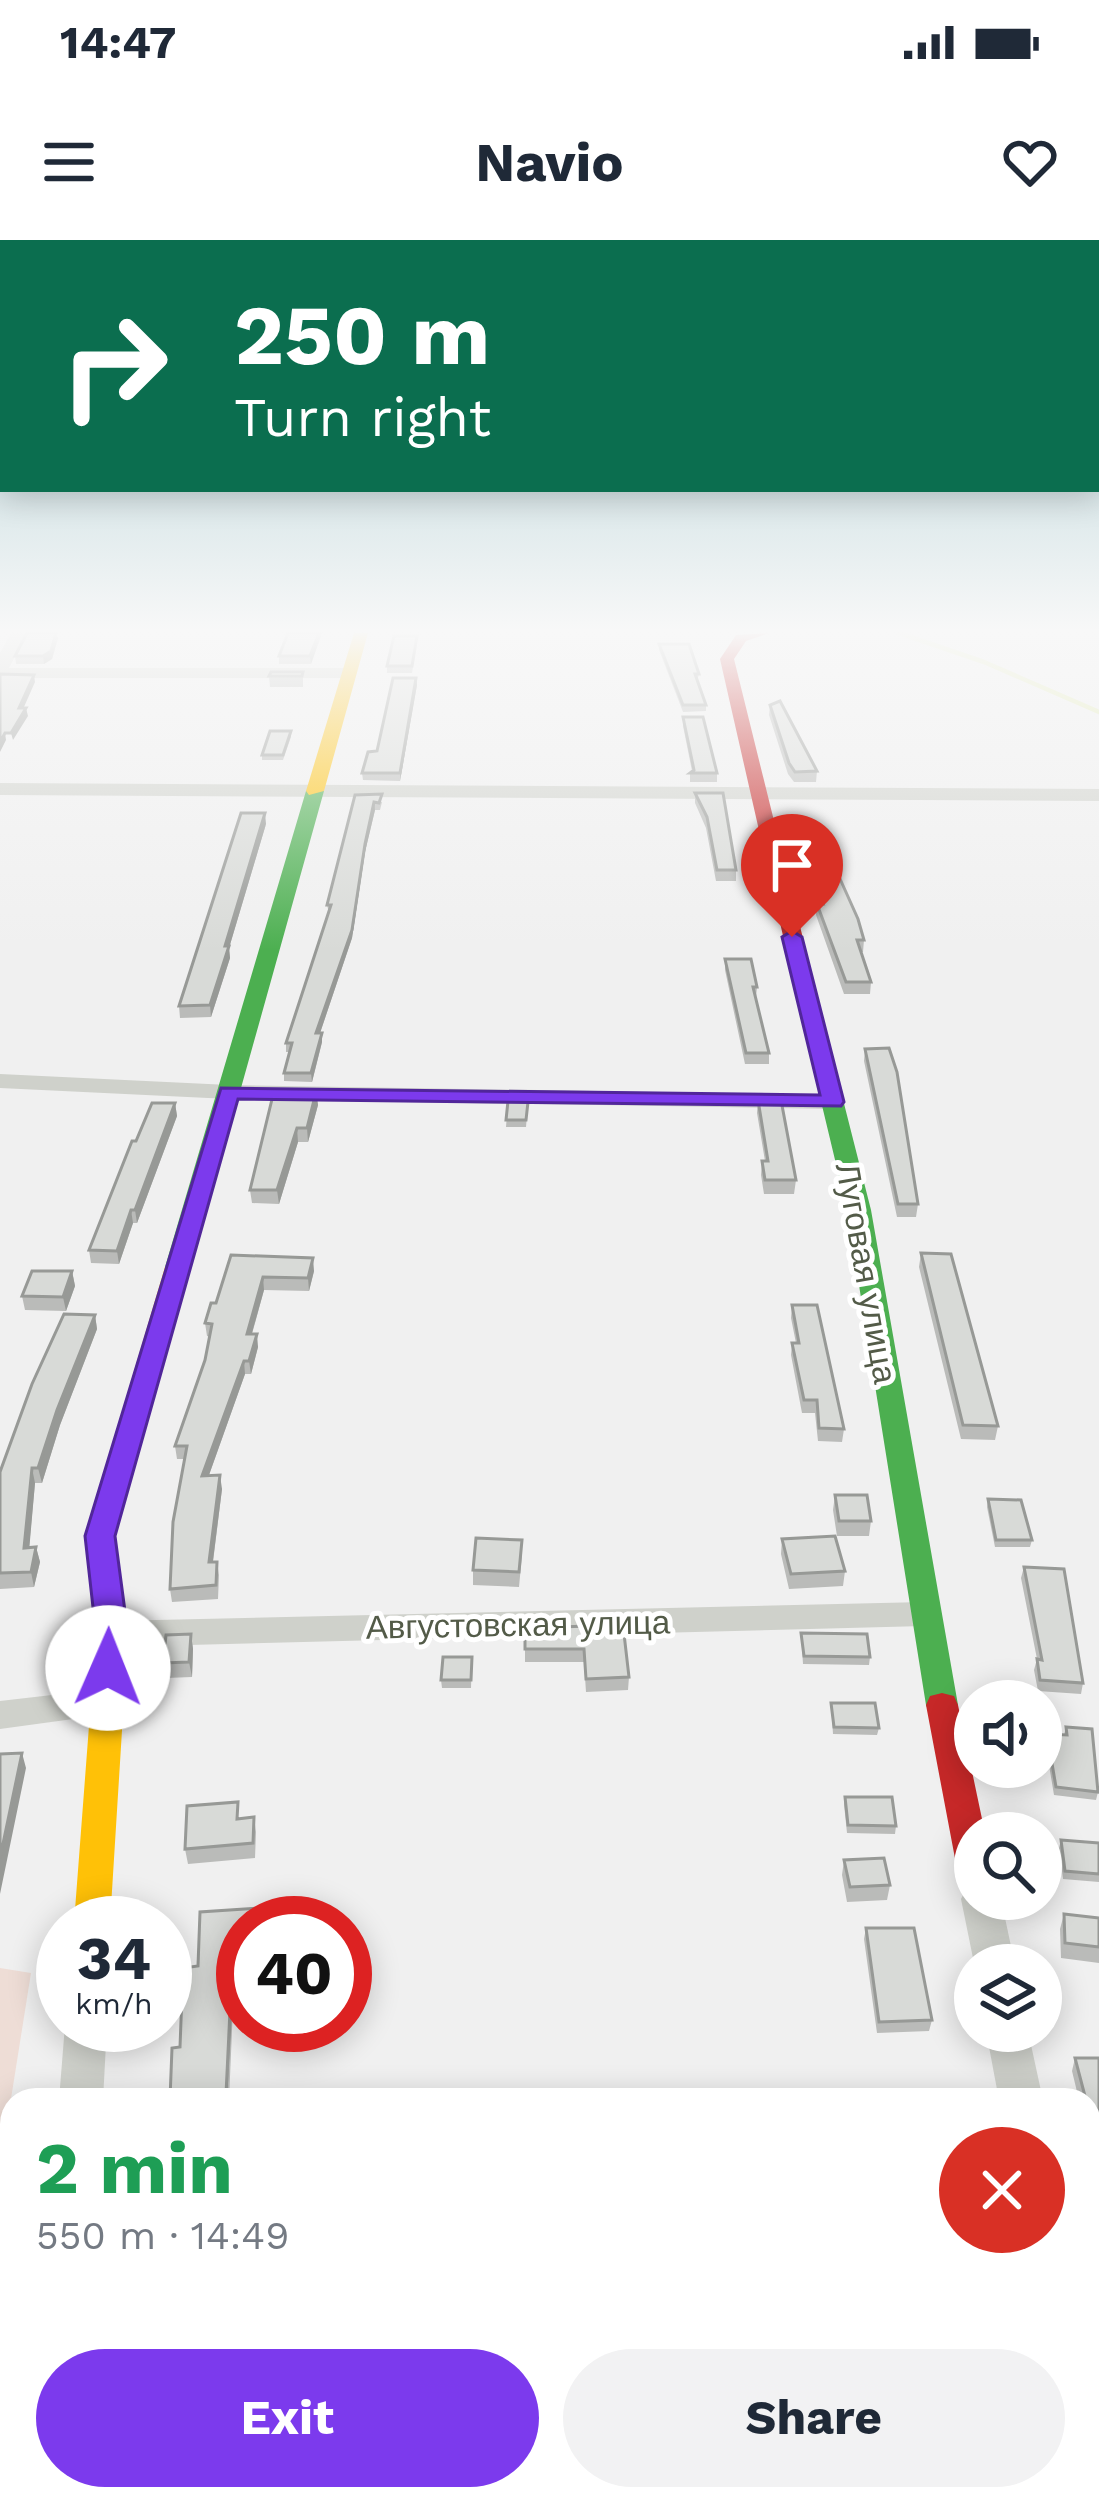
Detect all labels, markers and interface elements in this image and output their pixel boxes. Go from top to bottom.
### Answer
text: 14:47 [60,16,176,69]
icon: menu [36,129,102,195]
icon: heart [997,129,1063,195]
text: Navio [475,131,624,194]
text: 250 m [234,286,490,384]
icon: right [36,288,192,444]
text: Turn right [234,386,491,449]
pin [741,814,843,937]
icon: arrive [759,832,825,898]
street label: Луговая улица [828,1160,905,1387]
street label: Августовская улица [366,1602,671,1647]
position arrow [45,1605,171,1731]
map controls [954,1680,1062,2052]
button: sound [954,1680,1062,1788]
button: search [954,1812,1062,1920]
speed limit sign: 40 [216,1896,372,2052]
text: 34 [77,1923,151,1994]
button: layers [954,1944,1062,2052]
text: km/h [75,1986,153,2021]
text: 2 min [36,2126,233,2210]
button: close [939,2127,1065,2253]
text: 550 m · 14:49 [36,2213,289,2258]
button: Exit [36,2349,539,2487]
button: Share [563,2349,1065,2487]

